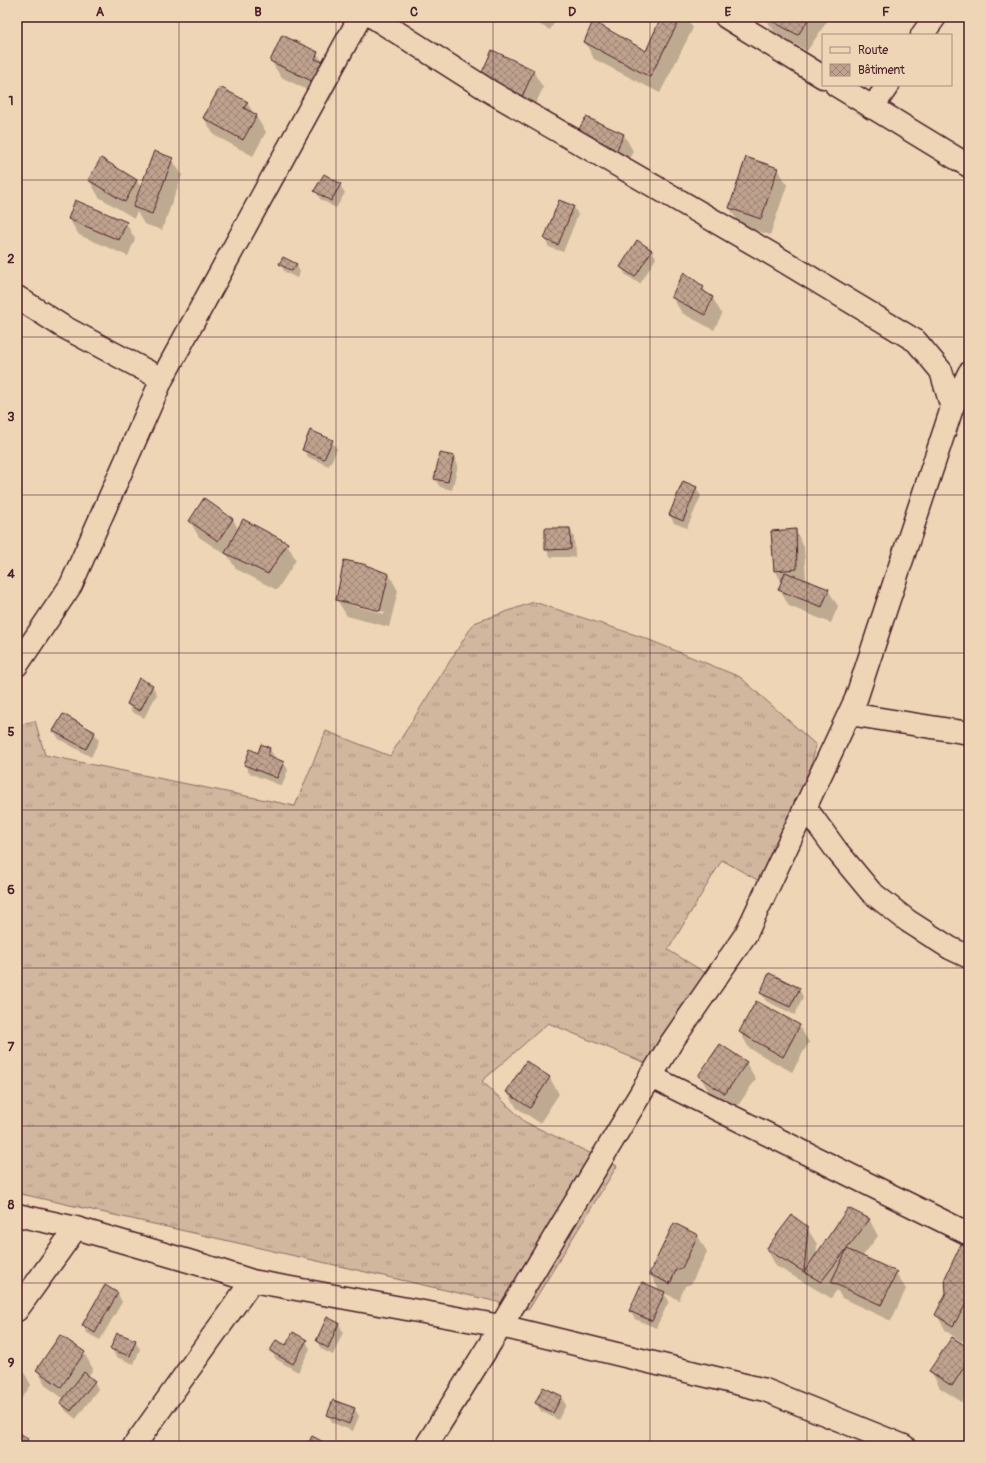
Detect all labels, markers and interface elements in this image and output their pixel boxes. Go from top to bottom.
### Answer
text: A [96,4,105,20]
text: B [254,4,262,20]
text: C [410,4,418,20]
text: D [568,4,576,20]
text: E [725,4,732,20]
text: F [882,4,890,20]
legend [822,34,952,86]
text: Route [858,43,888,58]
text: Bâtiment [858,63,905,78]
text: 1 [8,93,14,109]
text: 2 [7,251,15,267]
text: 3 [7,409,15,425]
text: 4 [7,566,15,582]
text: 5 [7,724,15,740]
text: 6 [7,882,15,898]
text: 7 [8,1039,15,1055]
text: 8 [8,1197,15,1213]
text: 9 [8,1355,15,1371]

